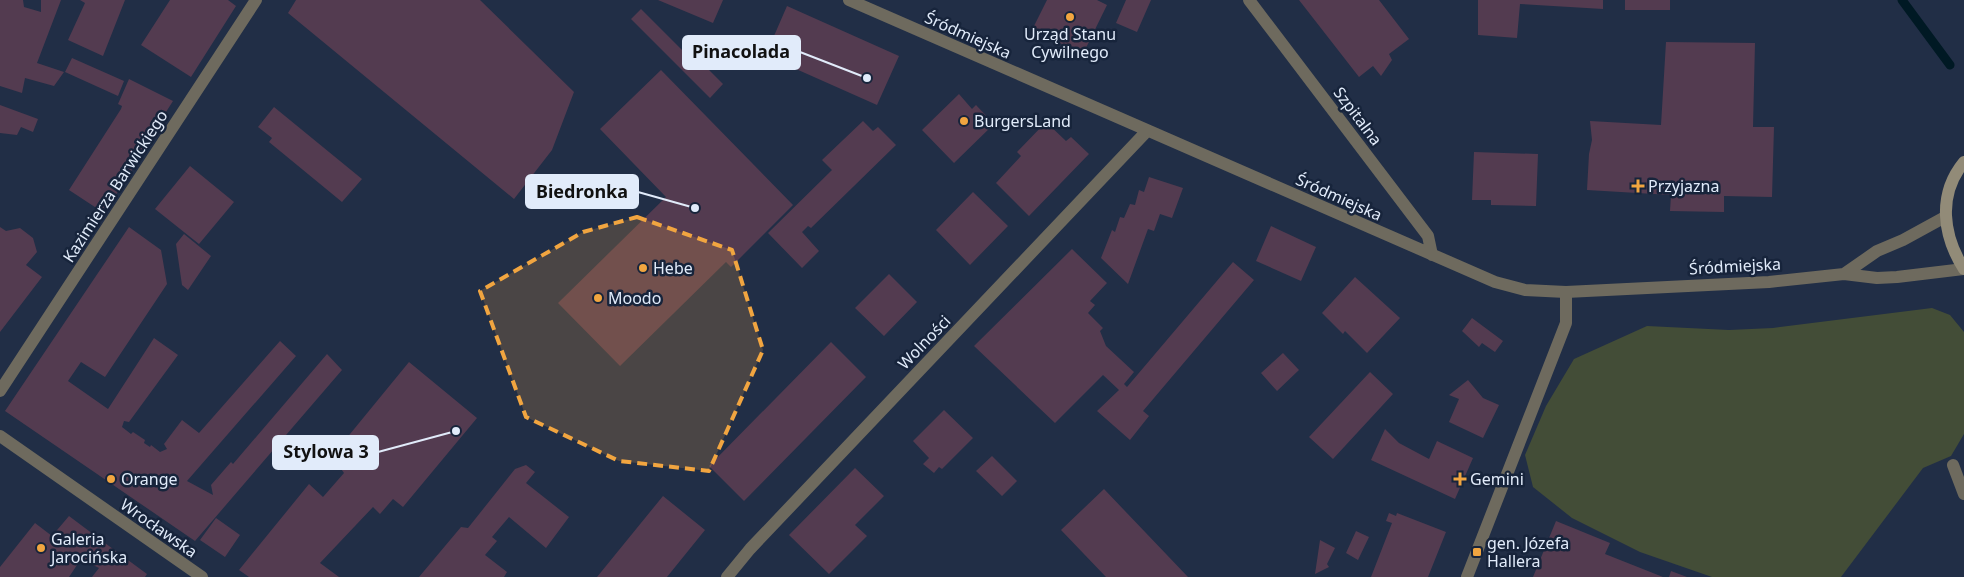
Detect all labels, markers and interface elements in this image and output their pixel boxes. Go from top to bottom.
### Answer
street label: Śródmiejska [921,6,1015,64]
marker: Urząd Stanu Cywilnego [1064,11,1076,23]
place label: Urząd Stanu Cywilnego [1024,23,1116,63]
callout: Pinacolada [683,36,800,69]
text: Pinacolada [692,39,790,63]
street label: Szpitalna [1329,82,1387,150]
street label: Kazimierza Barwickiego [57,106,173,266]
place label: BurgersLand [974,110,1071,132]
marker: BurgersLand [958,115,970,127]
street label: Śródmiejska [1292,168,1386,226]
callout: Biedronka [526,175,638,208]
place label: Przyjazna [1648,175,1719,197]
text: Biedronka [536,179,628,203]
marker: Przyjazna [1632,180,1644,192]
street label: Śródmiejska [1688,253,1782,279]
place label: Hebe [653,257,693,279]
marker: Hebe [637,262,649,274]
place label: Moodo [608,287,661,309]
marker: Moodo [592,292,604,304]
street label: Wolności [893,310,955,374]
callout: Stylowa 3 [273,436,378,469]
text: Stylowa 3 [283,439,369,463]
place label: Orange [121,468,178,490]
place label: Gemini [1470,468,1524,490]
marker: Orange [105,473,117,485]
marker: Gemini [1454,473,1466,485]
street label: Wrocławska [116,493,202,563]
place label: Galeria Jarocińska [49,528,127,568]
place label: gen. Józefa Hallera [1487,532,1569,572]
marker: Galeria Jarocińska [35,542,47,554]
marker: gen. Józefa Hallera [1471,546,1483,558]

